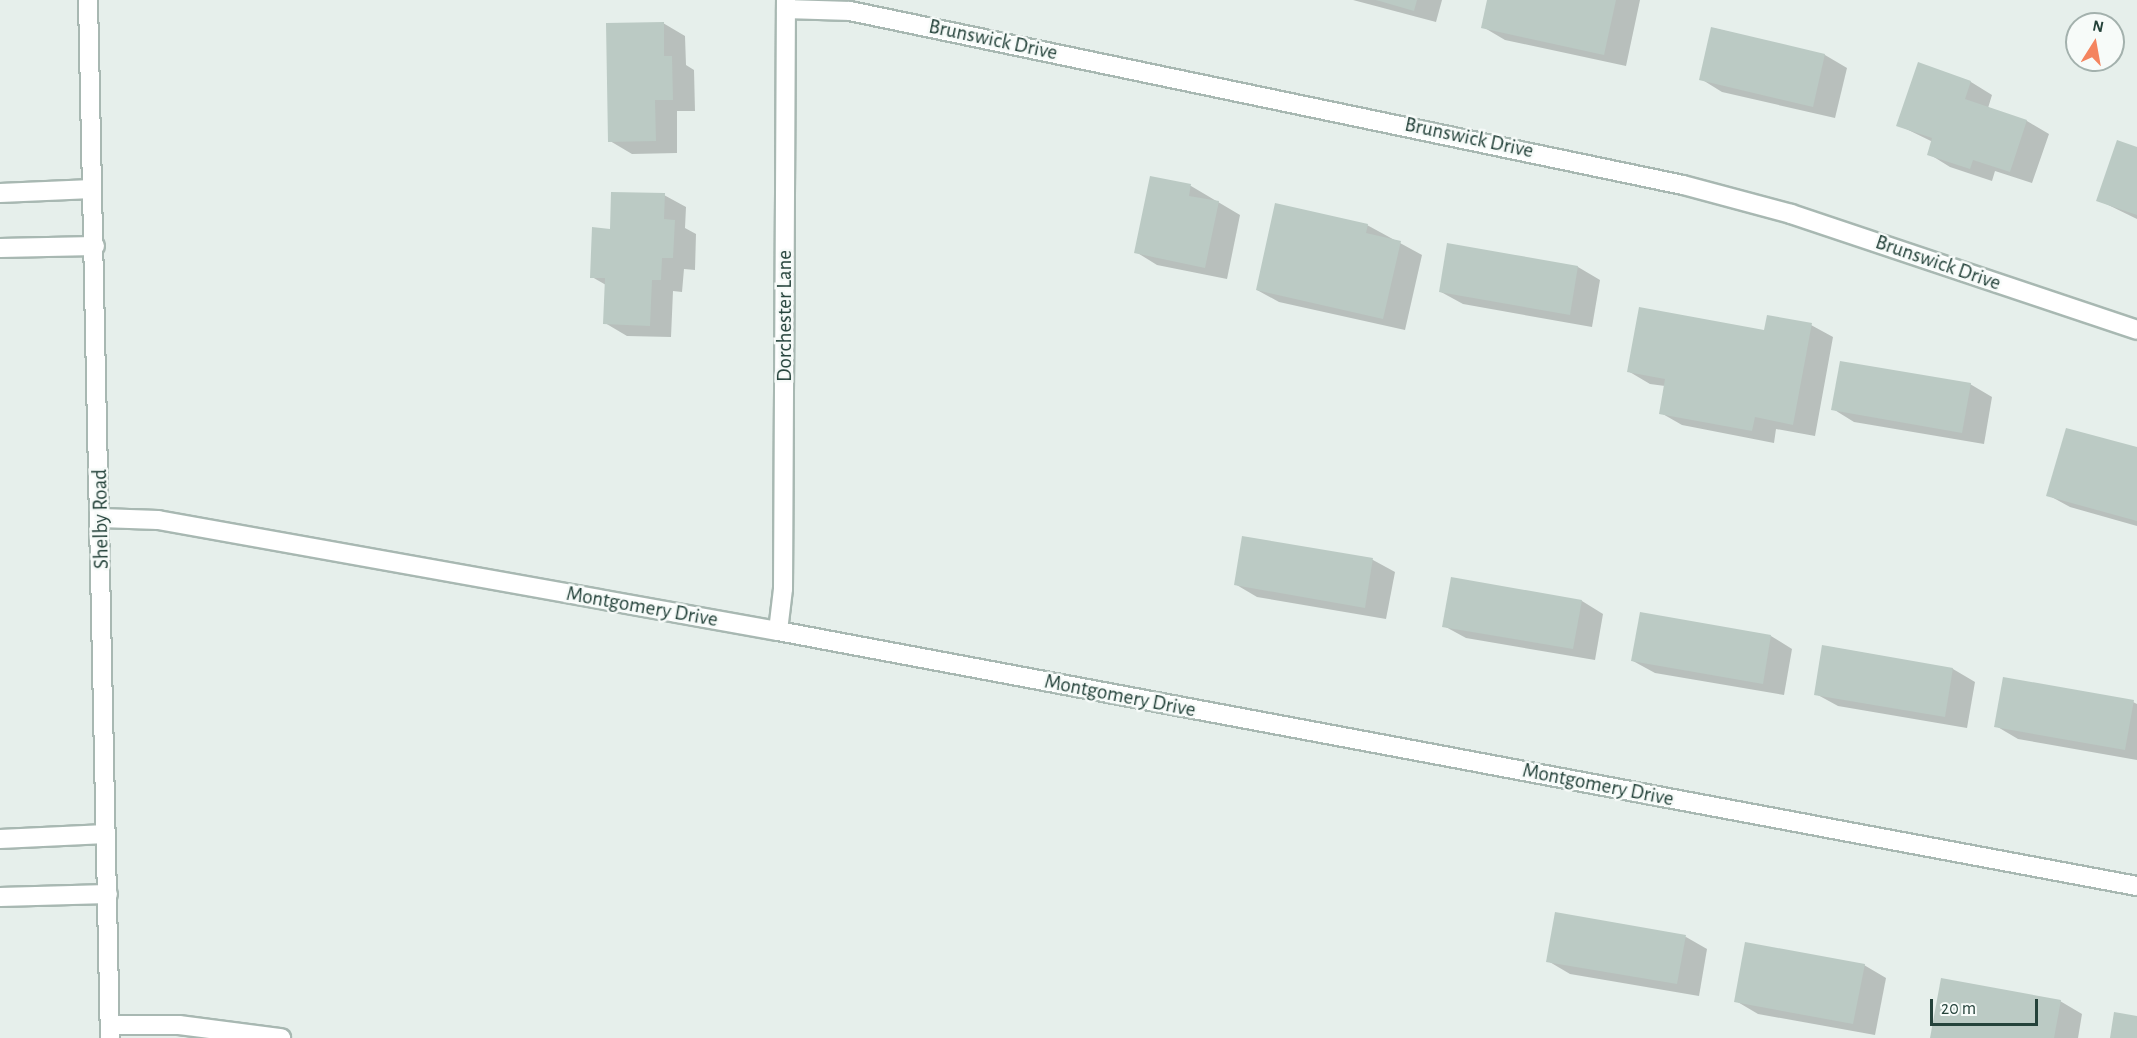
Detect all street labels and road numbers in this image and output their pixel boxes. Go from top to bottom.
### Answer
street label: Brunswick Drive [926,14,1060,66]
street label: Brunswick Drive [1402,112,1536,164]
street label: Brunswick Drive [1872,230,2004,296]
street label: Dorchester Lane [772,250,798,382]
street label: Shelby Road [88,469,114,569]
street label: Montgomery Drive [564,581,720,633]
street label: Montgomery Drive [1042,669,1198,723]
street label: Montgomery Drive [1520,758,1676,812]

